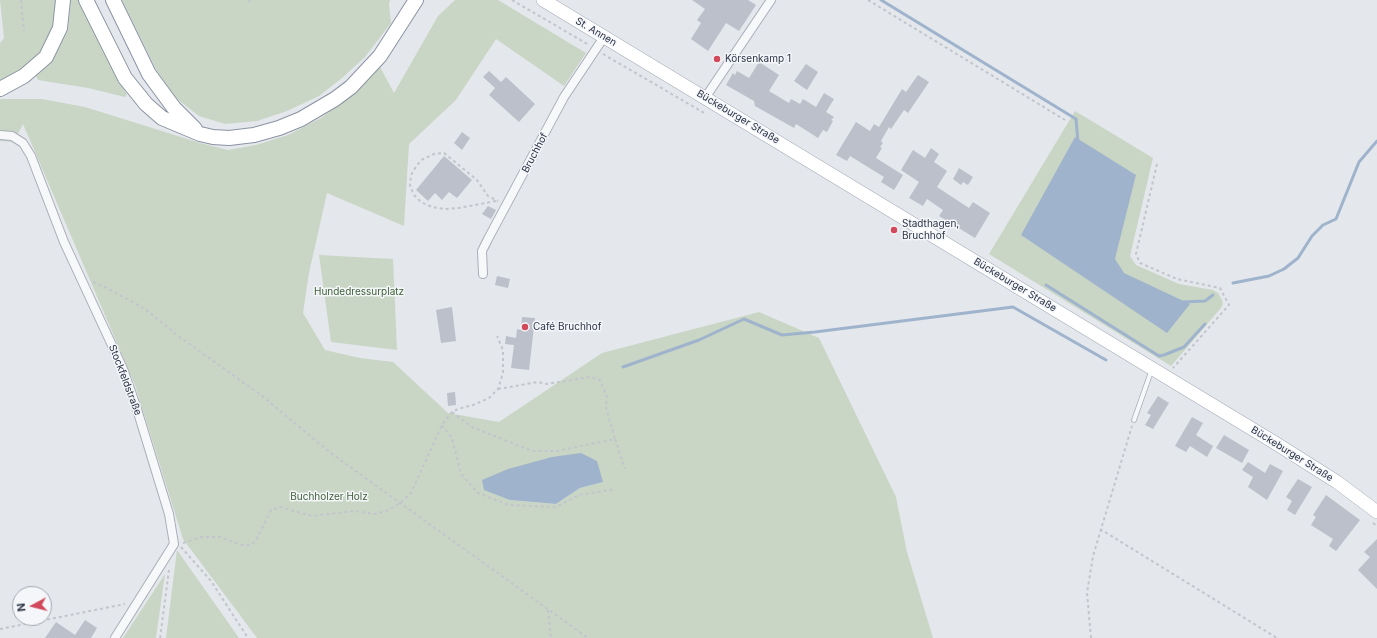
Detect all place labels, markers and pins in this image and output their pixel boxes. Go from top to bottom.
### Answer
place label: Körsenkamp 1 [725,53,791,65]
marker: Körsenkamp 1 [712,54,722,64]
place label: Stadthagen, Bruchhof [902,218,959,242]
marker: Stadthagen, Bruchhof [889,225,899,235]
place label: Café Bruchhof [533,321,601,333]
marker: Café Bruchhof [520,322,530,332]

